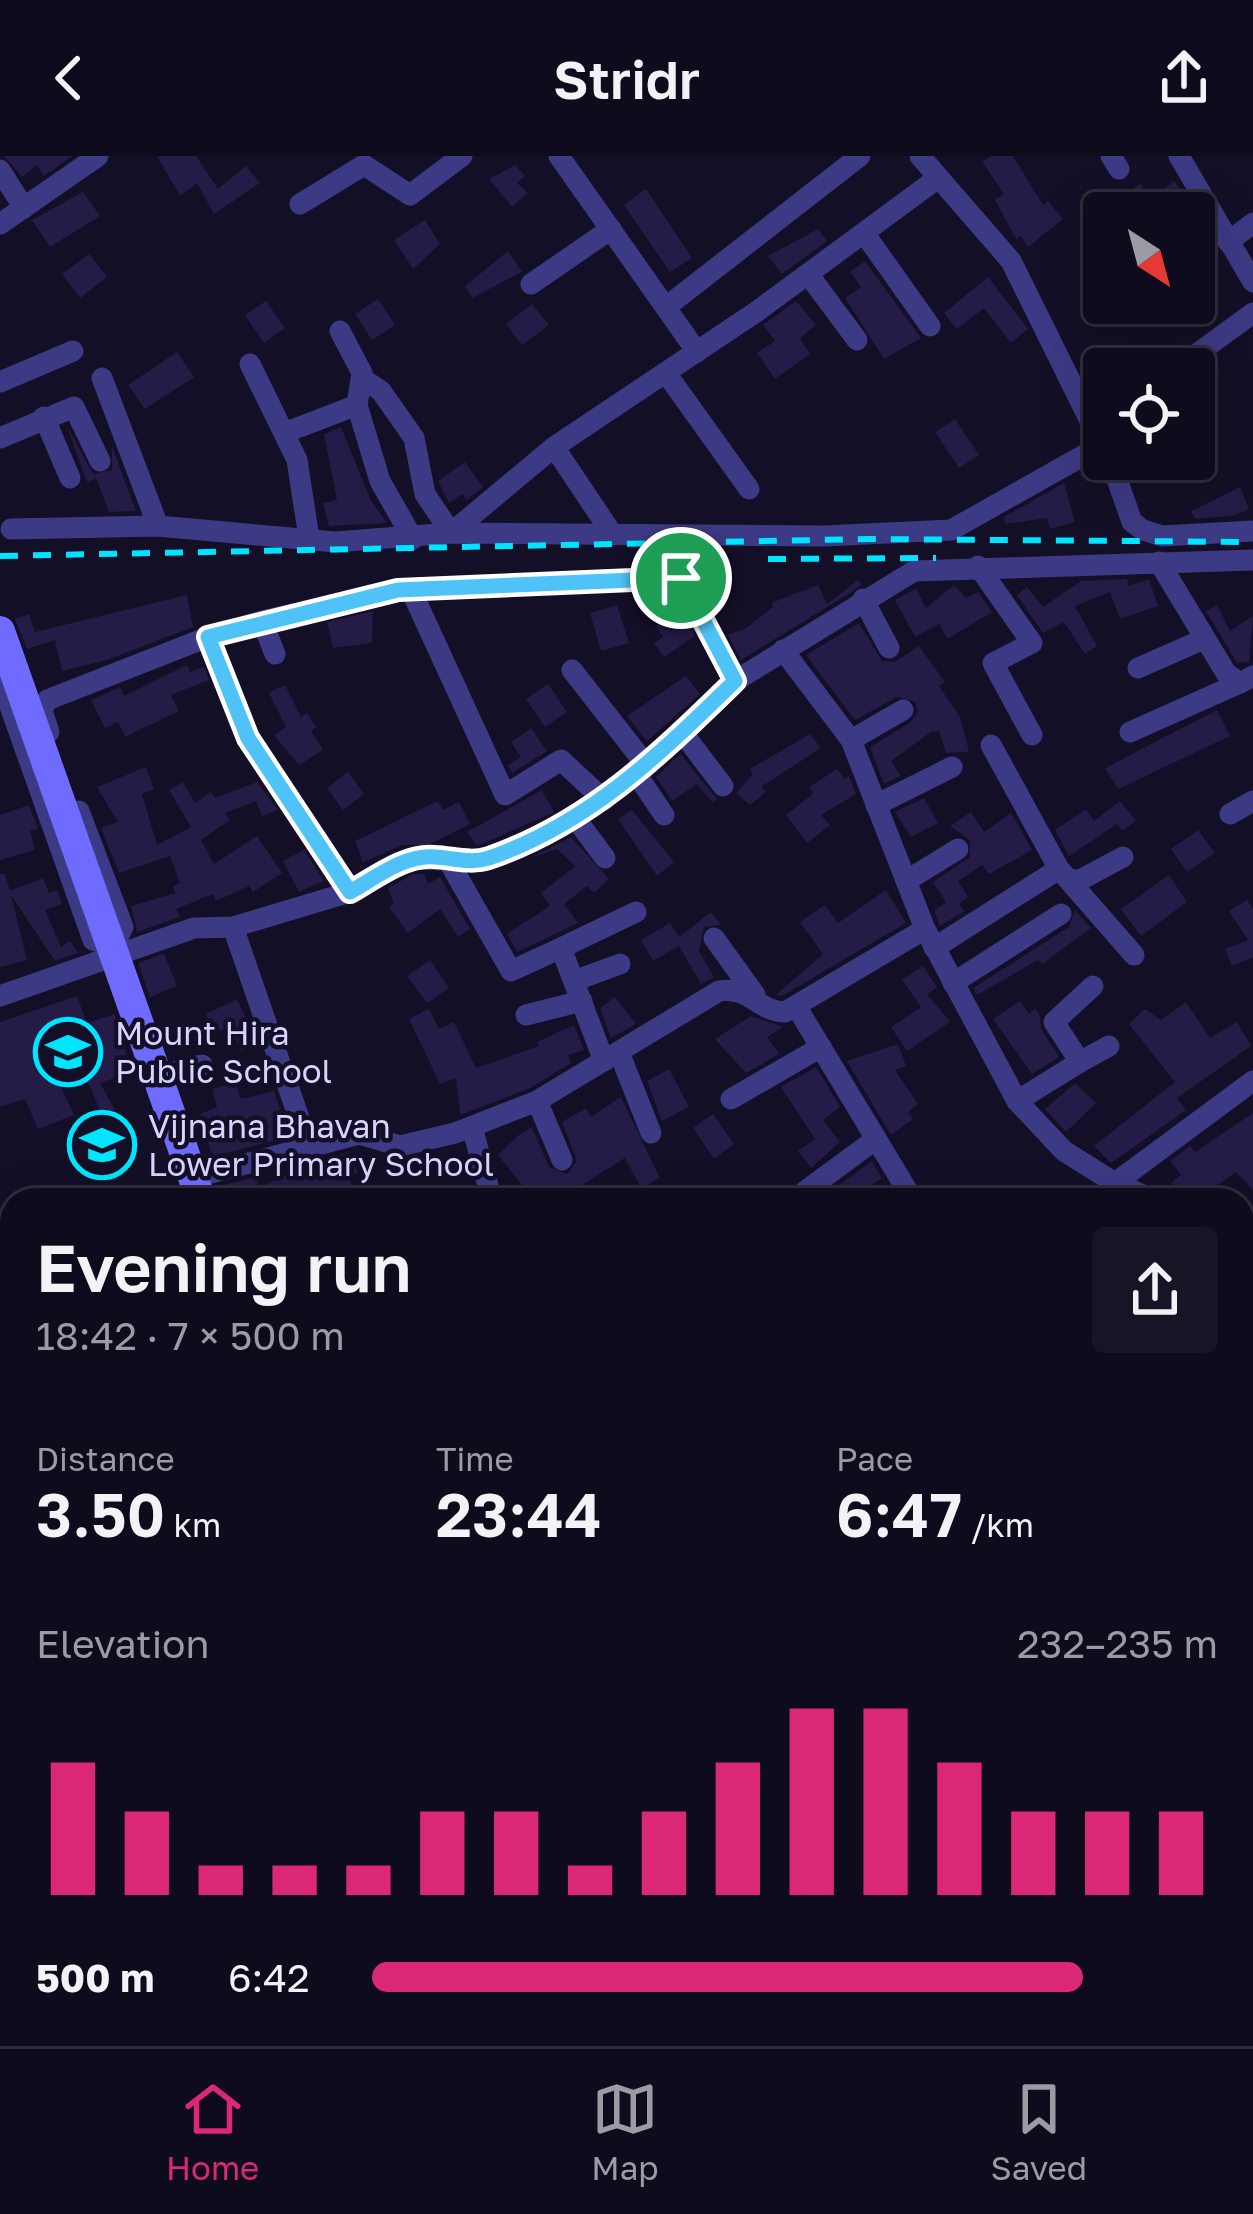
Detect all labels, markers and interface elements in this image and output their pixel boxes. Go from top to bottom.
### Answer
icon: back [36,45,102,111]
icon: share [1151,45,1217,111]
text: Stridr [553,46,700,111]
north arrow [1083,192,1215,324]
map controls [1083,192,1215,480]
button: locate [1083,348,1215,480]
pin [630,527,732,629]
icon: arrive [648,545,714,611]
place label: Mount Hira Public School [115,1013,332,1090]
school or university icon: Mount Hira Public School [33,1017,103,1087]
place label: Vijnana Bhavan Lower Primary School [148,1106,494,1183]
school or university icon: Vijnana Bhavan Lower Primary School [67,1110,137,1180]
text: Evening run [36,1227,411,1307]
button: share [1092,1227,1218,1353]
text: 18:42 · 7 × 500 m [36,1312,345,1359]
text: Distance [36,1439,175,1478]
text: Time [436,1439,514,1478]
text: Pace [836,1439,913,1478]
text: 3.50 [36,1478,165,1550]
text: 23:44 [436,1478,602,1550]
text: 6:47 [836,1478,962,1550]
text: km [165,1505,221,1544]
text: /km [962,1505,1034,1544]
text: Elevation [36,1620,209,1667]
text: 232–235 m [1017,1620,1218,1667]
text: 500 m [36,1954,154,2001]
text: 6:42 [228,1954,310,2001]
tab: Home [166,2076,259,2187]
tab: Map [591,2076,659,2187]
tab: Saved [991,2076,1087,2187]

